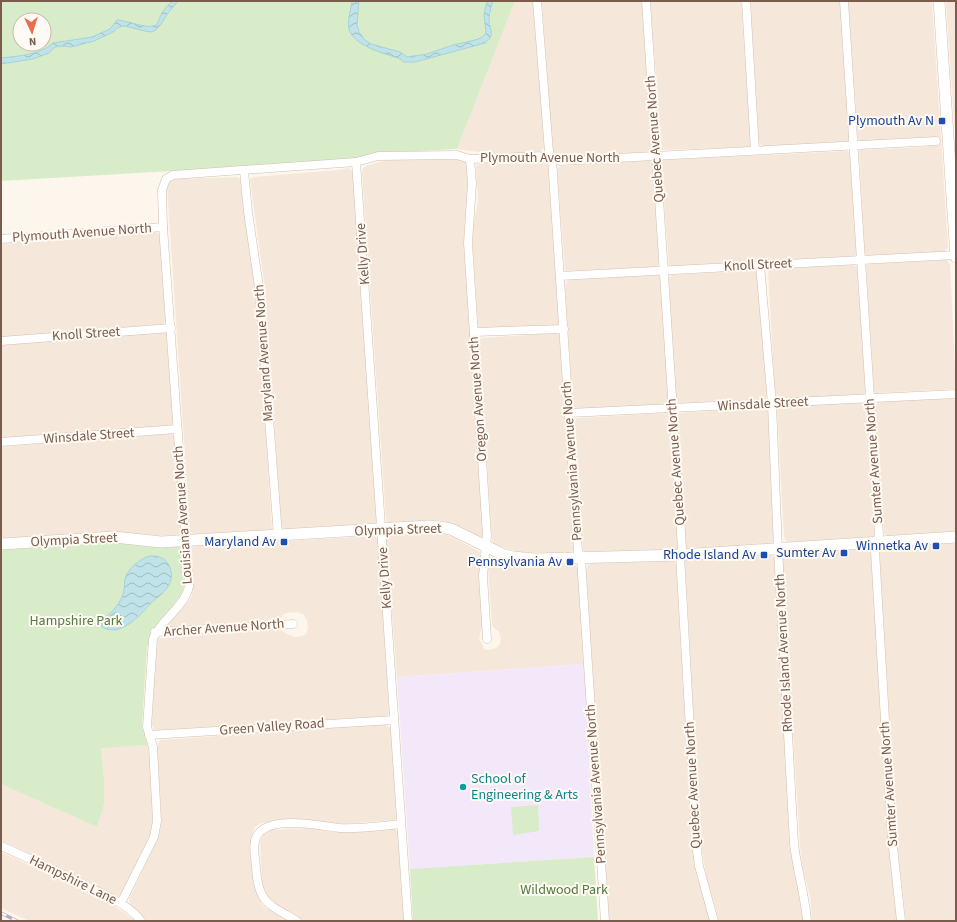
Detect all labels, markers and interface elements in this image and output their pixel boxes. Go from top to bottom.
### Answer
north arrow [12,12,52,52]
text: N [28,34,37,49]
street label: Quebec Avenue North [641,75,669,203]
place label: Plymouth Av N [848,111,934,131]
marker: Plymouth Av N [937,116,947,126]
street label: Plymouth Avenue North [480,148,620,168]
street label: Plymouth Avenue North [12,218,152,248]
street label: Kelly Drive [351,222,375,286]
street label: Knoll Street [723,253,793,277]
street label: Maryland Avenue North [249,284,279,422]
street label: Knoll Street [51,322,121,346]
street label: Oregon Avenue North [464,336,492,462]
street label: Pennsylvania Avenue North [556,381,588,541]
street label: Winsdale Street [717,392,809,416]
street label: Quebec Avenue North [662,398,690,526]
street label: Sumter Avenue North [860,398,888,524]
street label: Winsdale Street [43,423,135,449]
street label: Louisiana Avenue North [168,445,198,585]
street label: Olympia Street [354,518,442,542]
street label: Olympia Street [30,528,118,552]
place label: Maryland Av [204,532,276,552]
place label: Winnetka Av [856,536,928,556]
marker: Maryland Av [279,537,289,547]
marker: Winnetka Av [931,541,941,551]
place label: Sumter Av [776,543,836,563]
place label: Rhode Island Av [663,545,756,565]
street label: Kelly Drive [373,546,397,610]
marker: Sumter Av [839,548,849,558]
marker: Rhode Island Av [759,550,769,560]
place label: Pennsylvania Av [468,552,562,572]
marker: Pennsylvania Av [565,557,575,567]
street label: Rhode Island Avenue North [770,573,798,733]
park label: Hampshire Park [29,611,123,631]
street label: Archer Avenue North [163,614,285,642]
street label: Pennsylvania Avenue North [580,704,612,864]
street label: Green Valley Road [219,713,325,741]
street label: Quebec Avenue North [680,721,706,849]
street label: Sumter Avenue North [875,721,903,847]
place label: School of Engineering & Arts [471,769,578,805]
marker: School of Engineering & Arts [458,782,468,792]
street label: Hampshire Lane [26,850,120,910]
park label: Wildwood Park [520,880,608,900]

